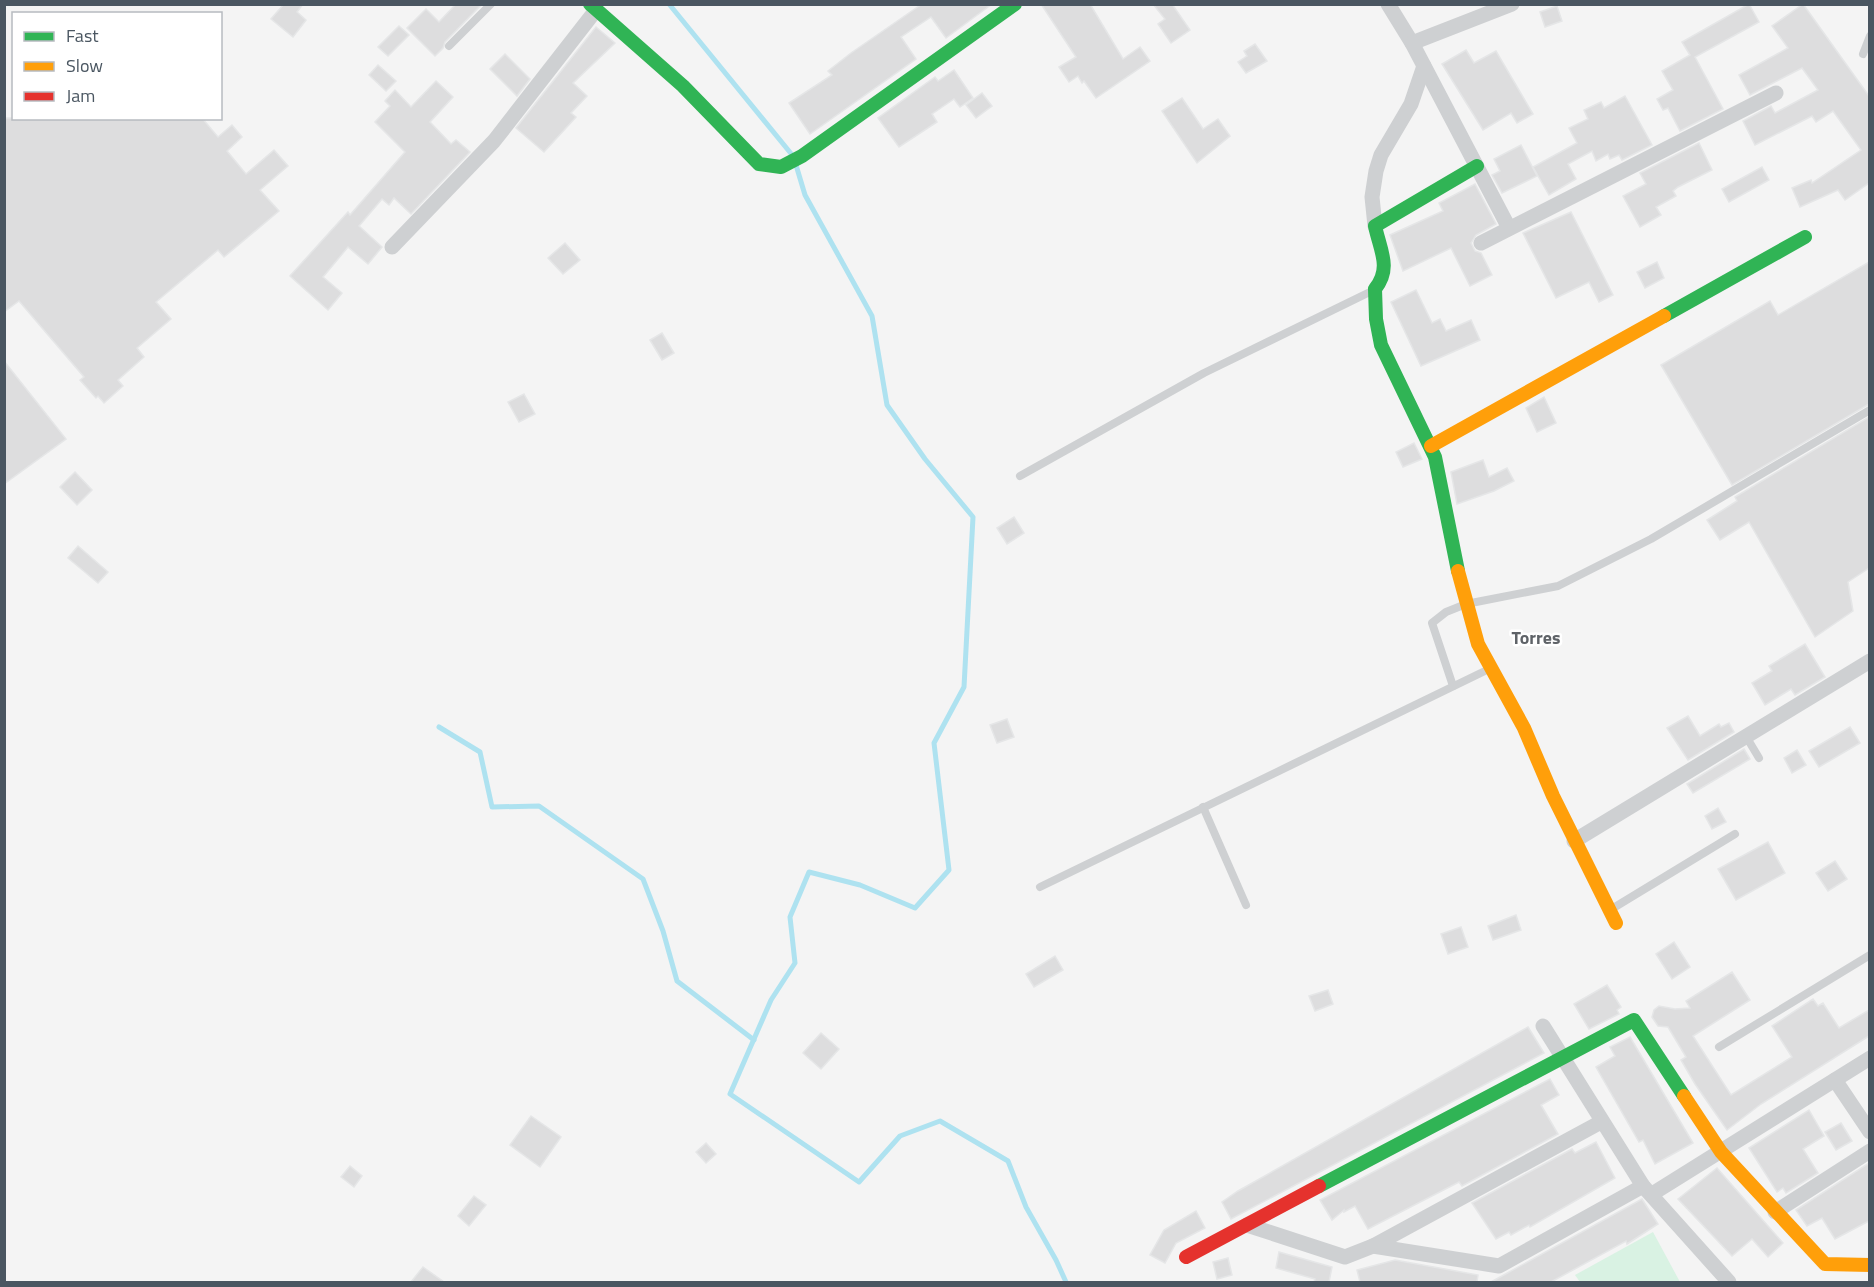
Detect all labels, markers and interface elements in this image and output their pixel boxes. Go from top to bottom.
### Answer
legend [12,12,222,120]
text: Fast [66,22,99,49]
text: Slow [66,52,103,79]
text: Jam [66,82,95,109]
district label: Torres [1512,624,1560,651]

